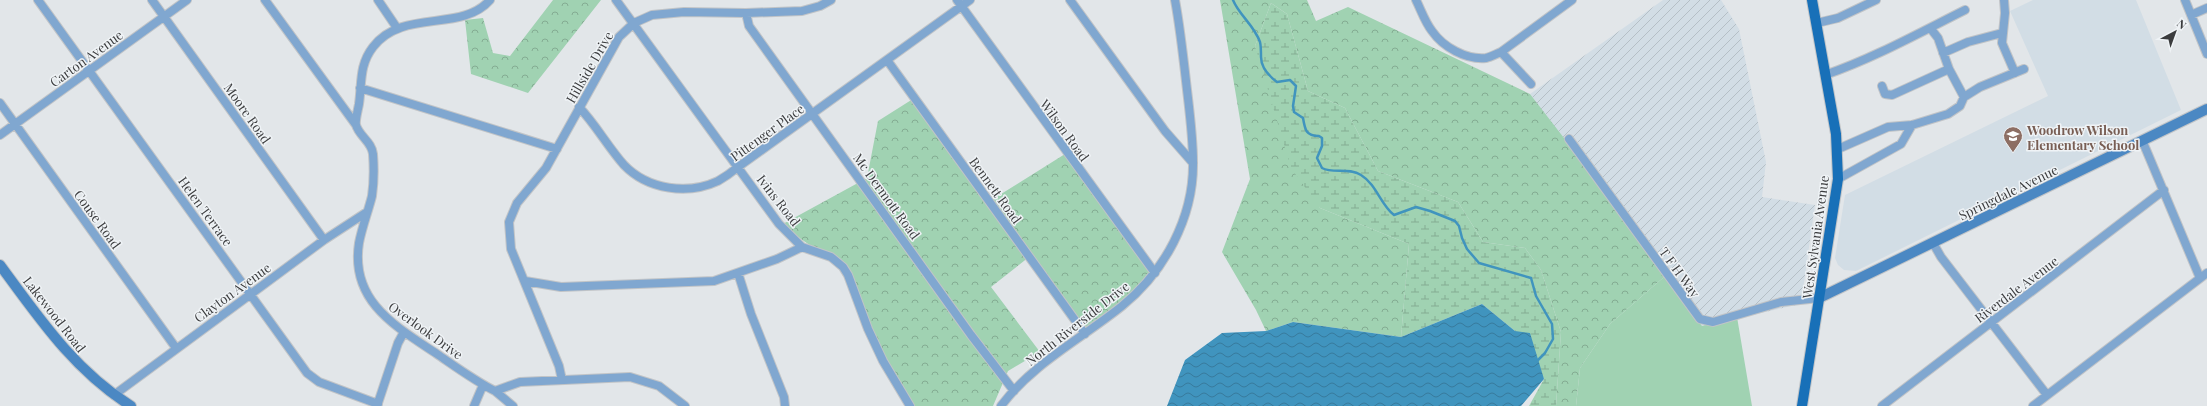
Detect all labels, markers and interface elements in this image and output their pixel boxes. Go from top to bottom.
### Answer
north arrow [2155,12,2195,52]
text: N [2174,16,2190,32]
street label: Carton Avenue [46,25,126,90]
street label: Hillside Drive [562,28,617,106]
street label: Moore Road [221,79,275,147]
street label: Wilson Road [1036,95,1093,165]
street label: Pittenger Place [727,99,808,164]
place label: Woodrow Wilson Elementary School [2026,121,2139,153]
school or university icon: Woodrow Wilson Elementary School [2002,125,2024,153]
street label: Mc Dermott Road [850,150,924,243]
street label: Bennett Road [966,153,1026,227]
street label: Springdale Avenue [1956,160,2061,223]
street label: Ivins Road [754,171,805,230]
street label: Helen Terrace [175,173,237,250]
street label: West Sylvania Avenue [1798,174,1832,301]
street label: Couse Road [71,186,125,252]
street label: T F H Way [1656,244,1704,301]
street label: Riverdale Avenue [1971,252,2062,326]
street label: Clayton Avenue [190,258,274,326]
street label: Lakewood Road [20,273,90,356]
street label: North Riverside Drive [1022,277,1133,369]
street label: Overlook Drive [386,297,467,363]

